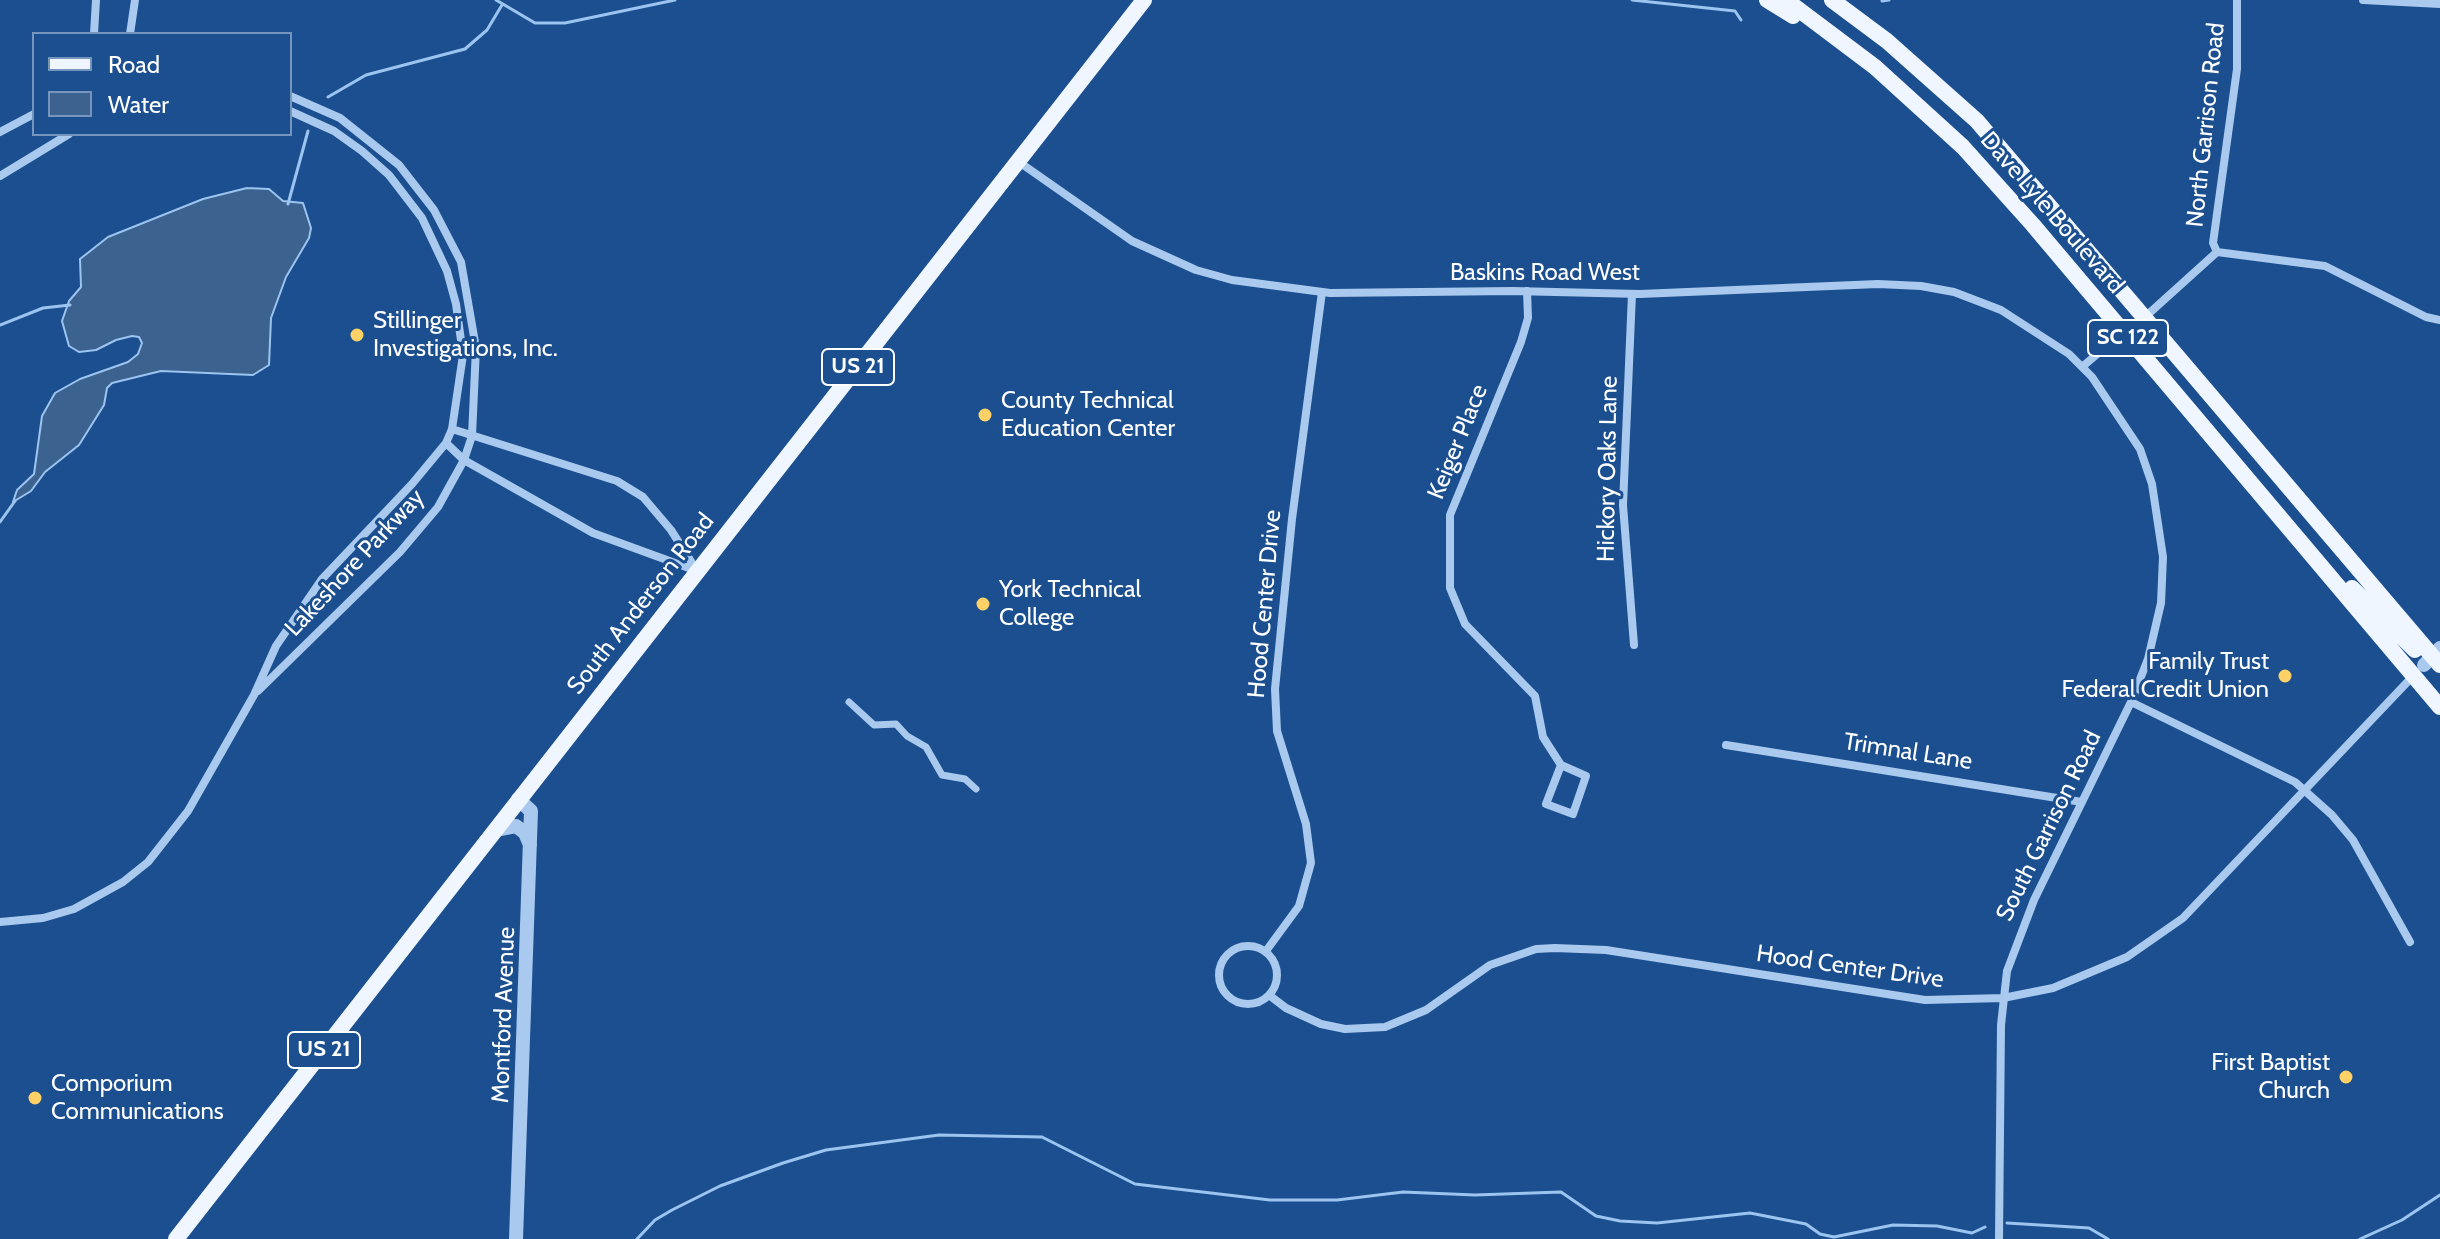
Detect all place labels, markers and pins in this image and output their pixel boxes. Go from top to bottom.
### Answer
place label: Stillinger Investigations, Inc. [373,307,558,363]
marker: Stillinger Investigations, Inc. [348,326,366,344]
place label: County Technical Education Center [1001,387,1175,443]
marker: County Technical Education Center [976,406,994,424]
place label: York Technical College [999,576,1141,632]
marker: York Technical College [974,595,992,613]
place label: Family Trust Federal Credit Union [2061,648,2269,704]
marker: Family Trust Federal Credit Union [2276,667,2294,685]
place label: First Baptist Church [2211,1049,2330,1105]
marker: First Baptist Church [2337,1068,2355,1086]
place label: Comporium Communications [51,1070,224,1126]
marker: Comporium Communications [26,1089,44,1107]

